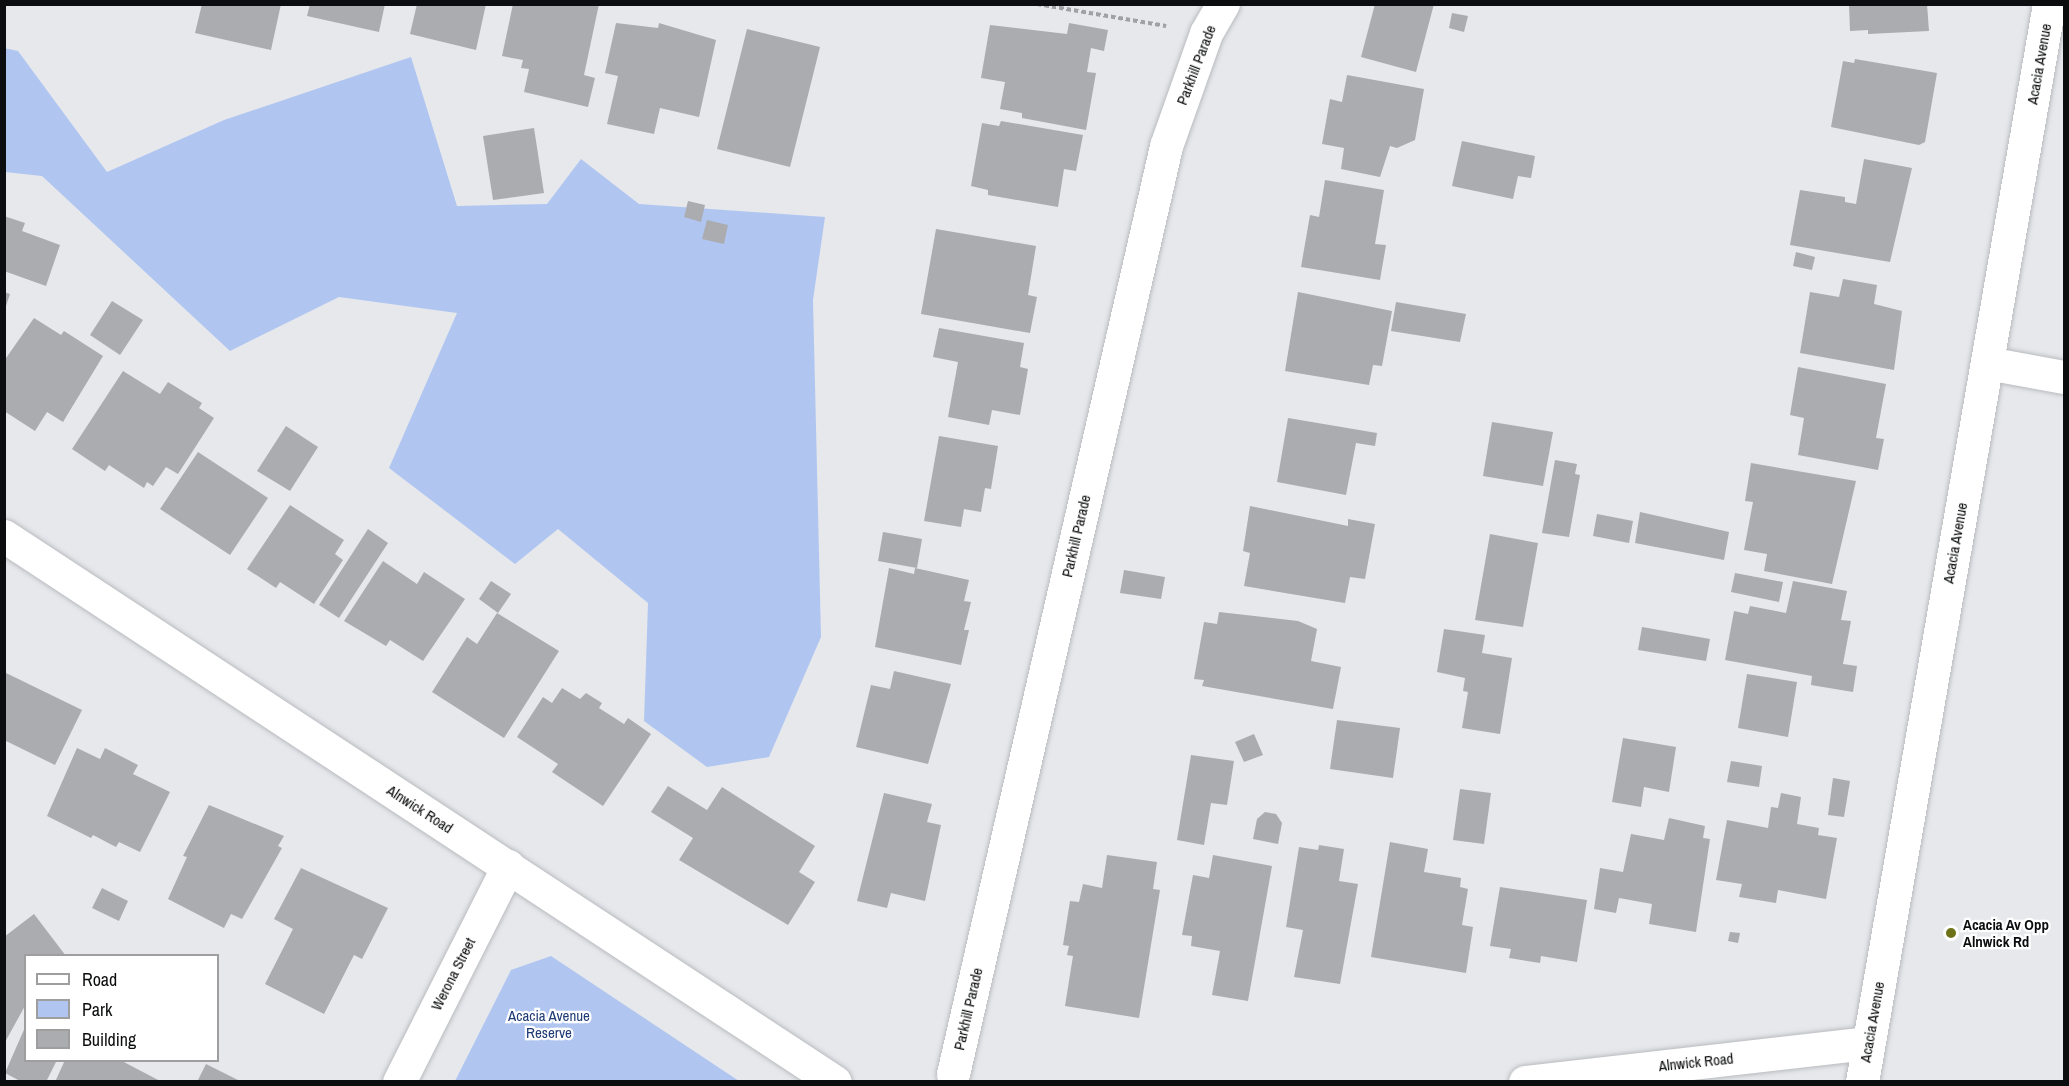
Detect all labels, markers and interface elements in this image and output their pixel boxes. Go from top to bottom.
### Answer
street label: Acacia Avenue [2023,22,2055,106]
street label: Parkhill Parade [1173,23,1219,107]
street label: Parkhill Parade [1058,493,1094,579]
street label: Acacia Avenue [1939,501,1971,585]
street label: Alnwick Road [384,781,456,837]
place label: Acacia Av Opp Alnwick Rd [1963,915,2049,950]
marker: Acacia Av Opp Alnwick Rd [1944,926,1958,940]
street label: Werona Street [427,935,479,1013]
legend [24,954,219,1062]
street label: Parkhill Parade [950,966,986,1052]
text: Road [82,967,117,992]
street label: Acacia Avenue [1856,980,1888,1064]
text: Park [82,997,112,1022]
park label: Acacia Avenue Reserve [508,1006,590,1041]
text: Building [82,1027,136,1052]
street label: Alnwick Road [1658,1049,1734,1075]

